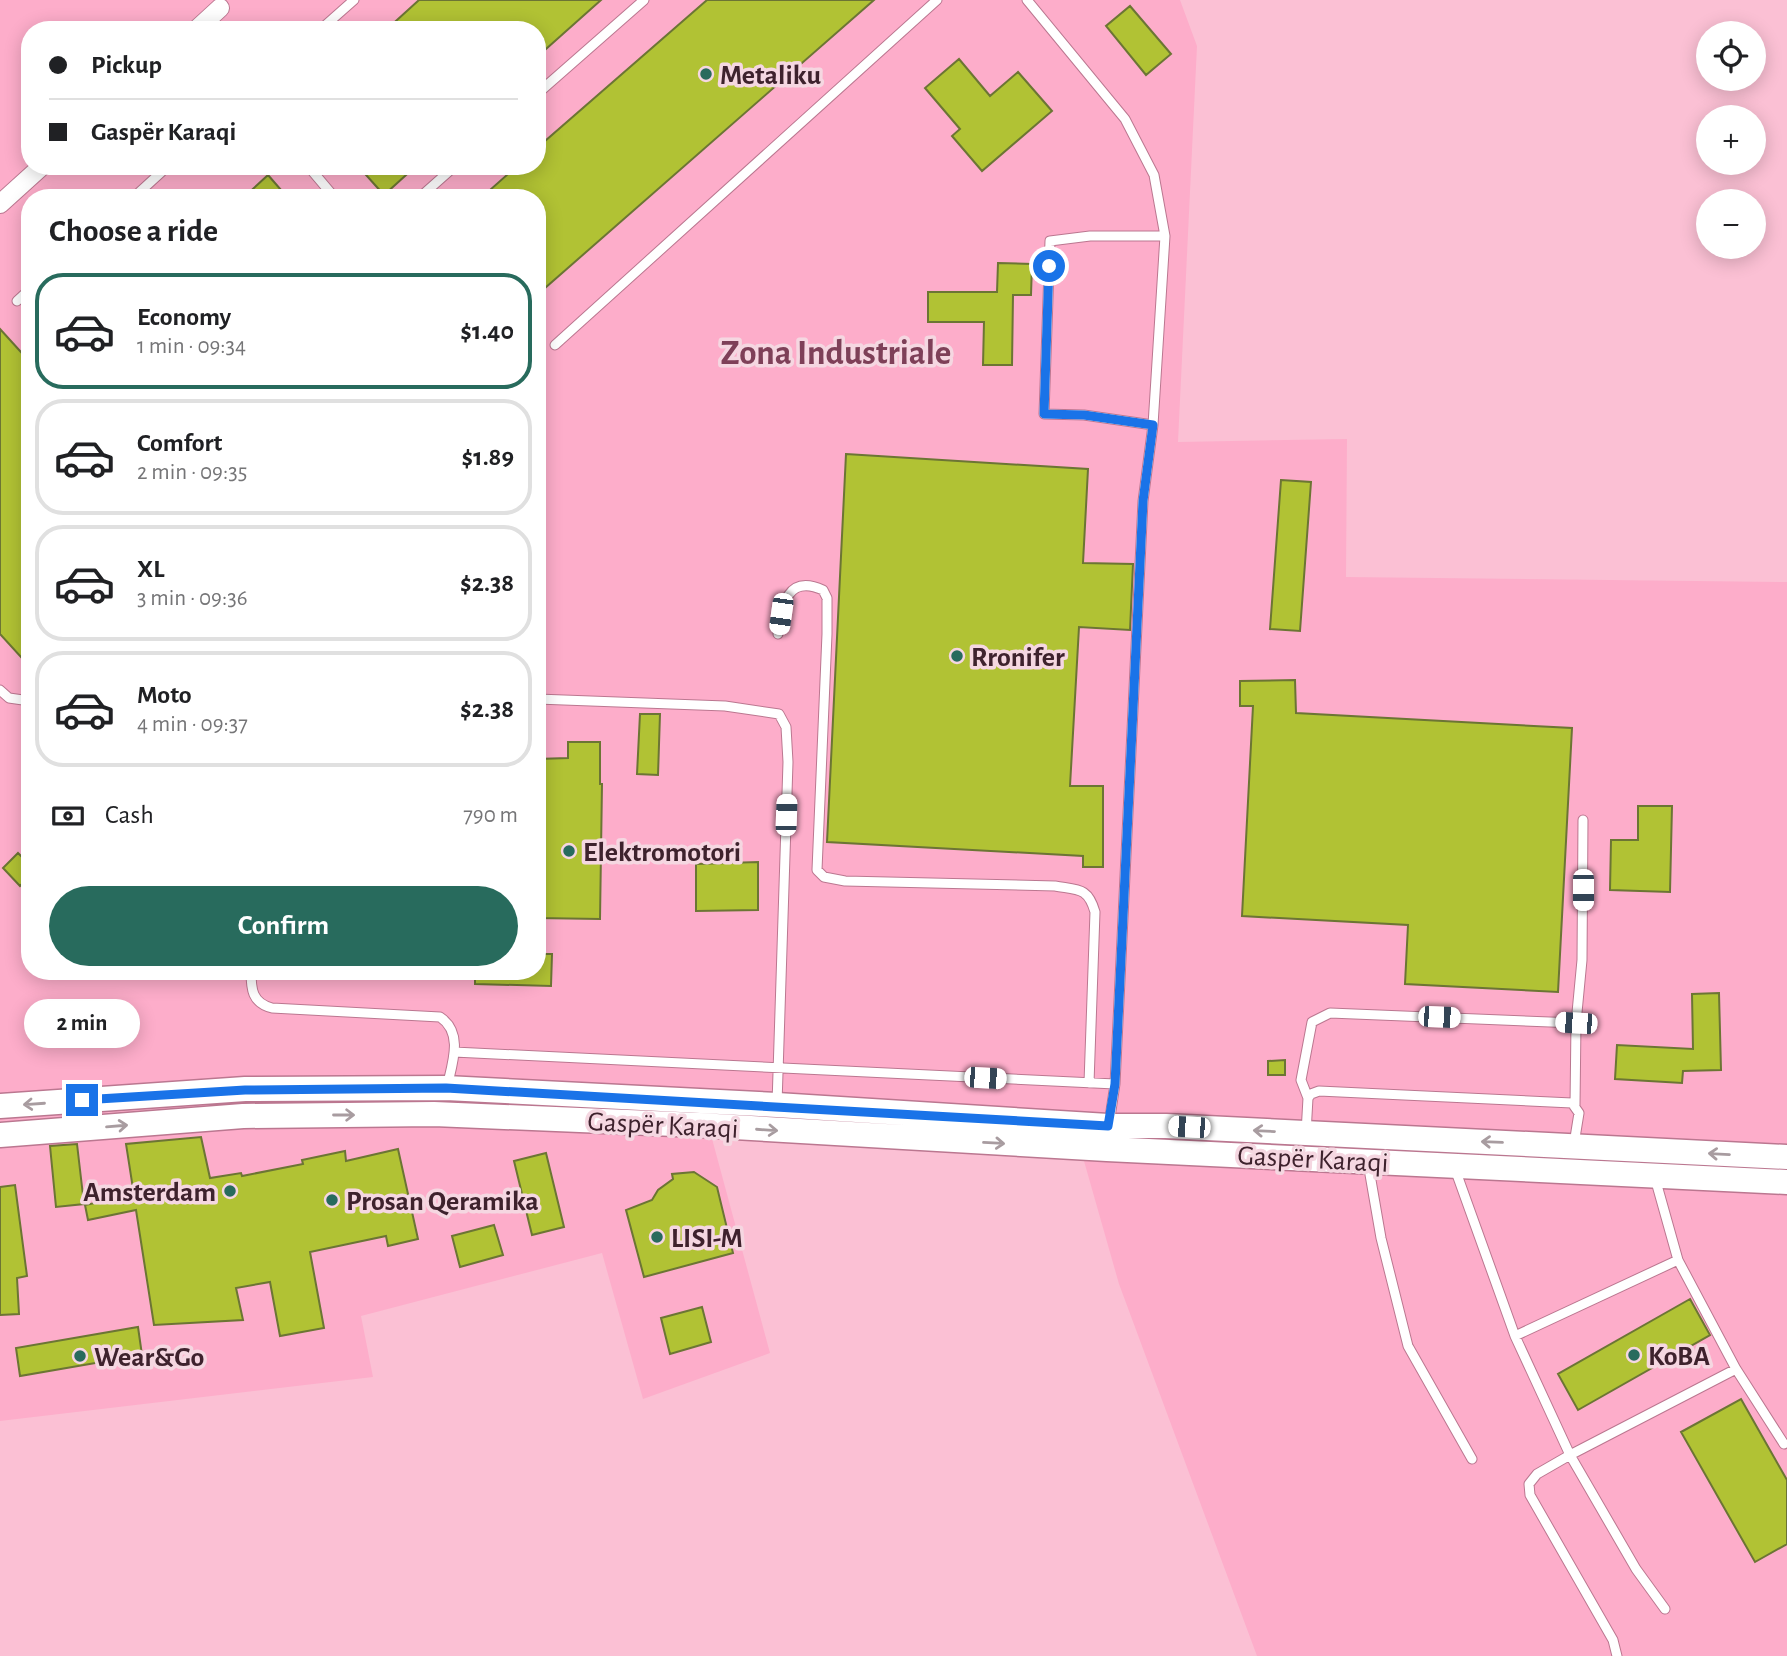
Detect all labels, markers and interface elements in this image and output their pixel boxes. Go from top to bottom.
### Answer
map controls [1696,21,1766,259]
button: locate [1696,21,1766,91]
text: Pickup [91,52,162,78]
place label: Metaliku [720,62,822,90]
marker: Metaliku [698,66,714,82]
button: + [1696,105,1766,175]
text: Gaspër Karaqi [91,119,236,145]
button: − [1696,189,1766,259]
text: Choose a ride [49,215,218,247]
route start [1033,250,1065,282]
icon: car [53,300,116,363]
text: Economy [137,304,231,330]
text: $1.40 [460,318,514,344]
text: 1 min · 09:34 [137,335,246,358]
district label: Zona Industriale [721,336,951,371]
icon: car [53,426,116,489]
text: Comfort [137,430,222,456]
text: $1.89 [462,444,514,470]
text: 2 min · 09:35 [137,461,247,484]
icon: car [53,552,116,615]
text: XL [137,556,164,582]
text: $2.38 [460,570,514,596]
text: 3 min · 09:36 [137,587,247,610]
car [768,592,795,636]
place label: Rronifer [971,644,1065,672]
marker: Rronifer [949,648,965,664]
icon: car [53,678,116,741]
text: Moto [137,682,192,708]
text: $2.38 [460,696,514,722]
text: 4 min · 09:37 [137,713,248,736]
car [775,794,798,836]
icon: cash [49,797,87,835]
text: Cash [105,802,154,828]
text: 790 m [463,804,518,827]
place label: Elektromotori [583,839,741,867]
marker: Elektromotori [561,843,577,859]
car [1573,869,1594,911]
button: Confirm [49,886,518,966]
callout: 2 min [24,998,140,1048]
car [1418,1006,1461,1028]
car [1555,1011,1598,1035]
text: 2 min [56,1012,108,1035]
car [964,1066,1007,1090]
route end [66,1084,98,1116]
one-way arrow [23,1097,46,1110]
one-way arrow [332,1108,355,1122]
street label: Gaspër Karaqi [587,1108,739,1144]
car [1168,1115,1211,1139]
one-way arrow [105,1119,128,1132]
one-way arrow [755,1124,778,1137]
one-way arrow [1253,1125,1276,1138]
one-way arrow [1480,1135,1503,1148]
one-way arrow [982,1137,1005,1150]
street label: Gaspër Karaqi [1237,1142,1389,1178]
one-way arrow [1708,1147,1731,1160]
place label: Amsterdam [83,1179,216,1207]
marker: Amsterdam [222,1183,238,1199]
place label: Prosan Qeramika [346,1188,539,1216]
marker: Prosan Qeramika [324,1192,340,1208]
place label: LISI-M [671,1225,743,1253]
marker: LISI-M [649,1229,665,1245]
place label: KoBA [1648,1343,1710,1371]
place label: Wear&Go [94,1344,204,1372]
marker: KoBA [1626,1347,1642,1363]
marker: Wear&Go [72,1348,88,1364]

